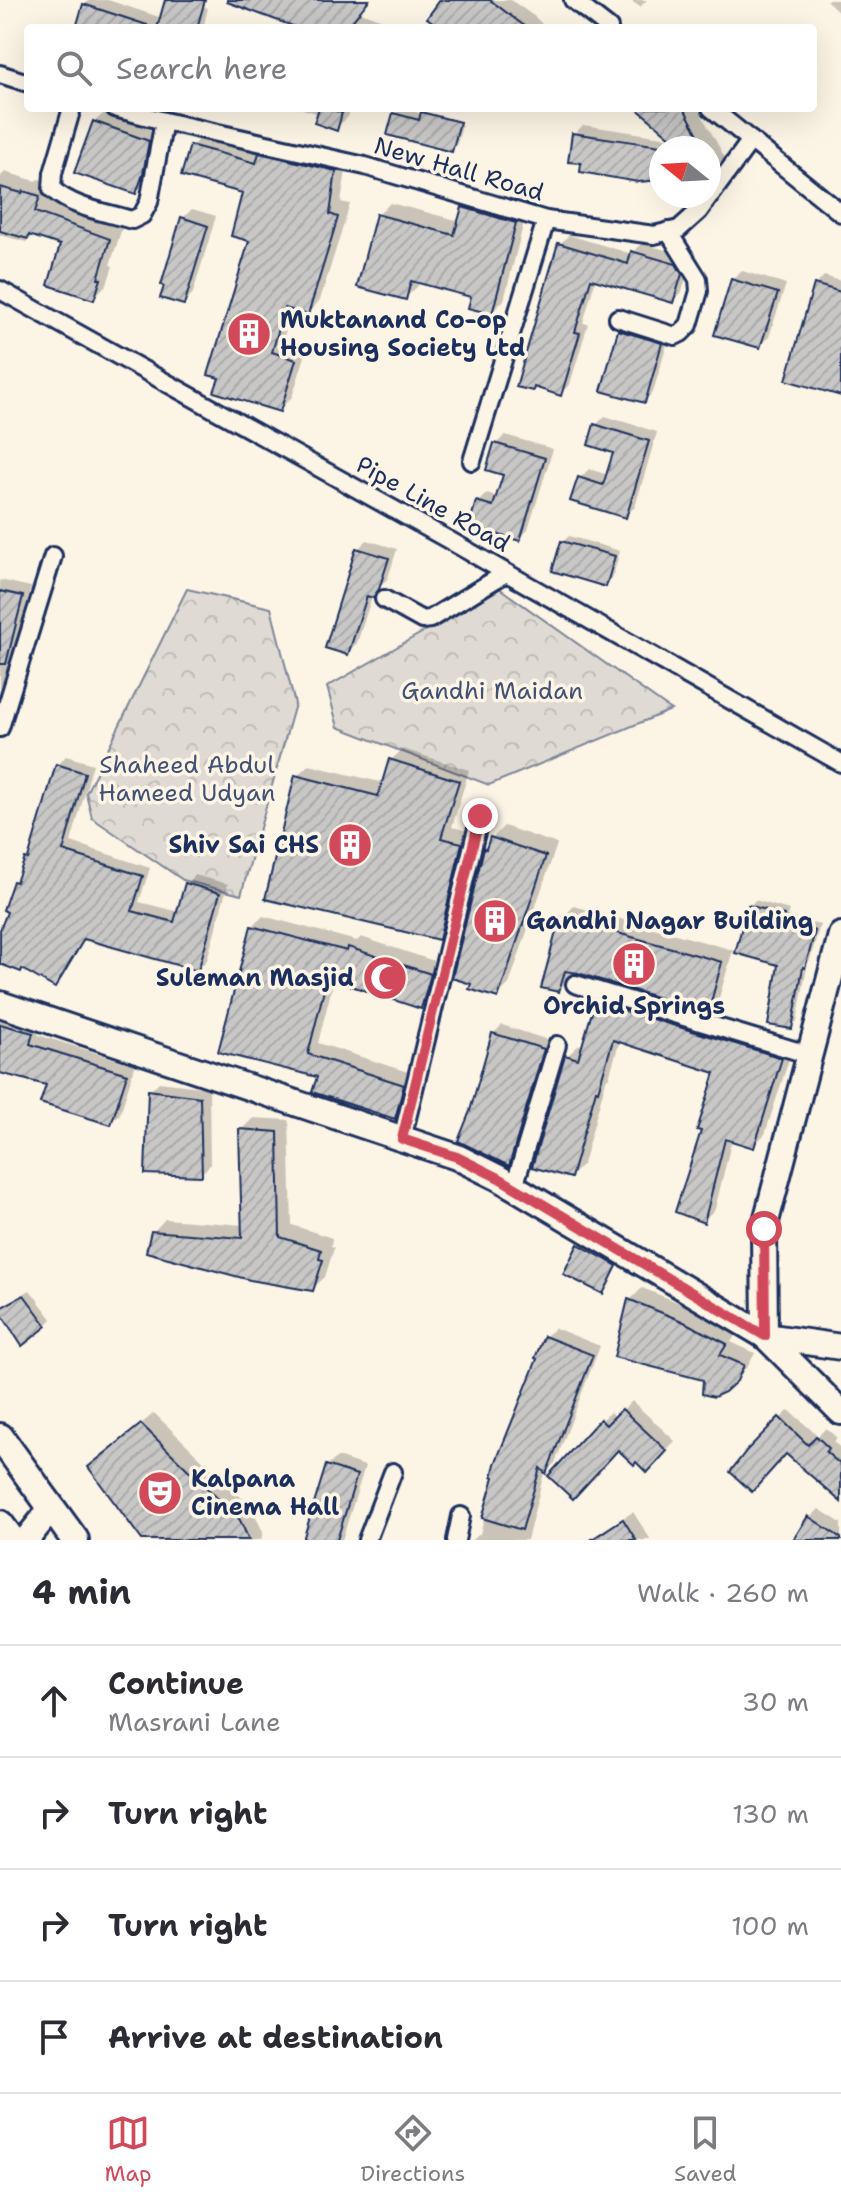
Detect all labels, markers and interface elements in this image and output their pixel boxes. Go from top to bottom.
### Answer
search box [24,24,817,112]
icon: search [52,46,96,90]
text: Search here [116,48,287,89]
street label: New Hall Road [370,129,548,209]
north arrow [649,136,721,208]
place label: Muktanand Co-op Housing Society Ltd [280,304,526,364]
building icon: Muktanand Co-op Housing Society Ltd [225,310,273,358]
street label: Pipe Line Road [350,448,516,560]
park label: Gandhi Maidan [401,675,583,707]
park label: Shaheed Abdul Hameed Udyan [98,749,276,809]
route end [462,798,498,834]
building icon: Shiv Sai CHS [326,821,374,869]
place label: Shiv Sai CHS [168,829,319,861]
building icon: Gandhi Nagar Building [471,897,519,945]
place label: Gandhi Nagar Building [526,905,813,937]
building icon: Orchid Springs [610,940,658,988]
mosque icon: Suleman Masjid [361,954,409,1002]
place label: Suleman Masjid [156,962,354,994]
place label: Orchid Springs [543,990,725,1022]
route start [746,1211,782,1247]
place label: Kalpana Cinema Hall [191,1463,339,1523]
theatre icon: Kalpana Cinema Hall [136,1469,184,1517]
text: 4 min [32,1569,131,1615]
text: Walk · 260 m [637,1575,809,1610]
text: Continue [108,1663,244,1704]
icon: ahead [32,1679,76,1723]
text: 30 m [742,1684,809,1719]
text: Masrani Lane [108,1704,281,1739]
icon: right [32,1791,76,1835]
text: Turn right [108,1793,267,1834]
text: 130 m [732,1796,809,1831]
icon: right [32,1903,76,1947]
text: Turn right [108,1905,267,1946]
text: 100 m [731,1908,809,1943]
icon: arrive [32,2015,76,2059]
text: Arrive at destination [108,2017,443,2058]
tab: Map [104,2111,152,2188]
tab: Directions [360,2111,465,2188]
tab: Saved [674,2111,737,2188]

